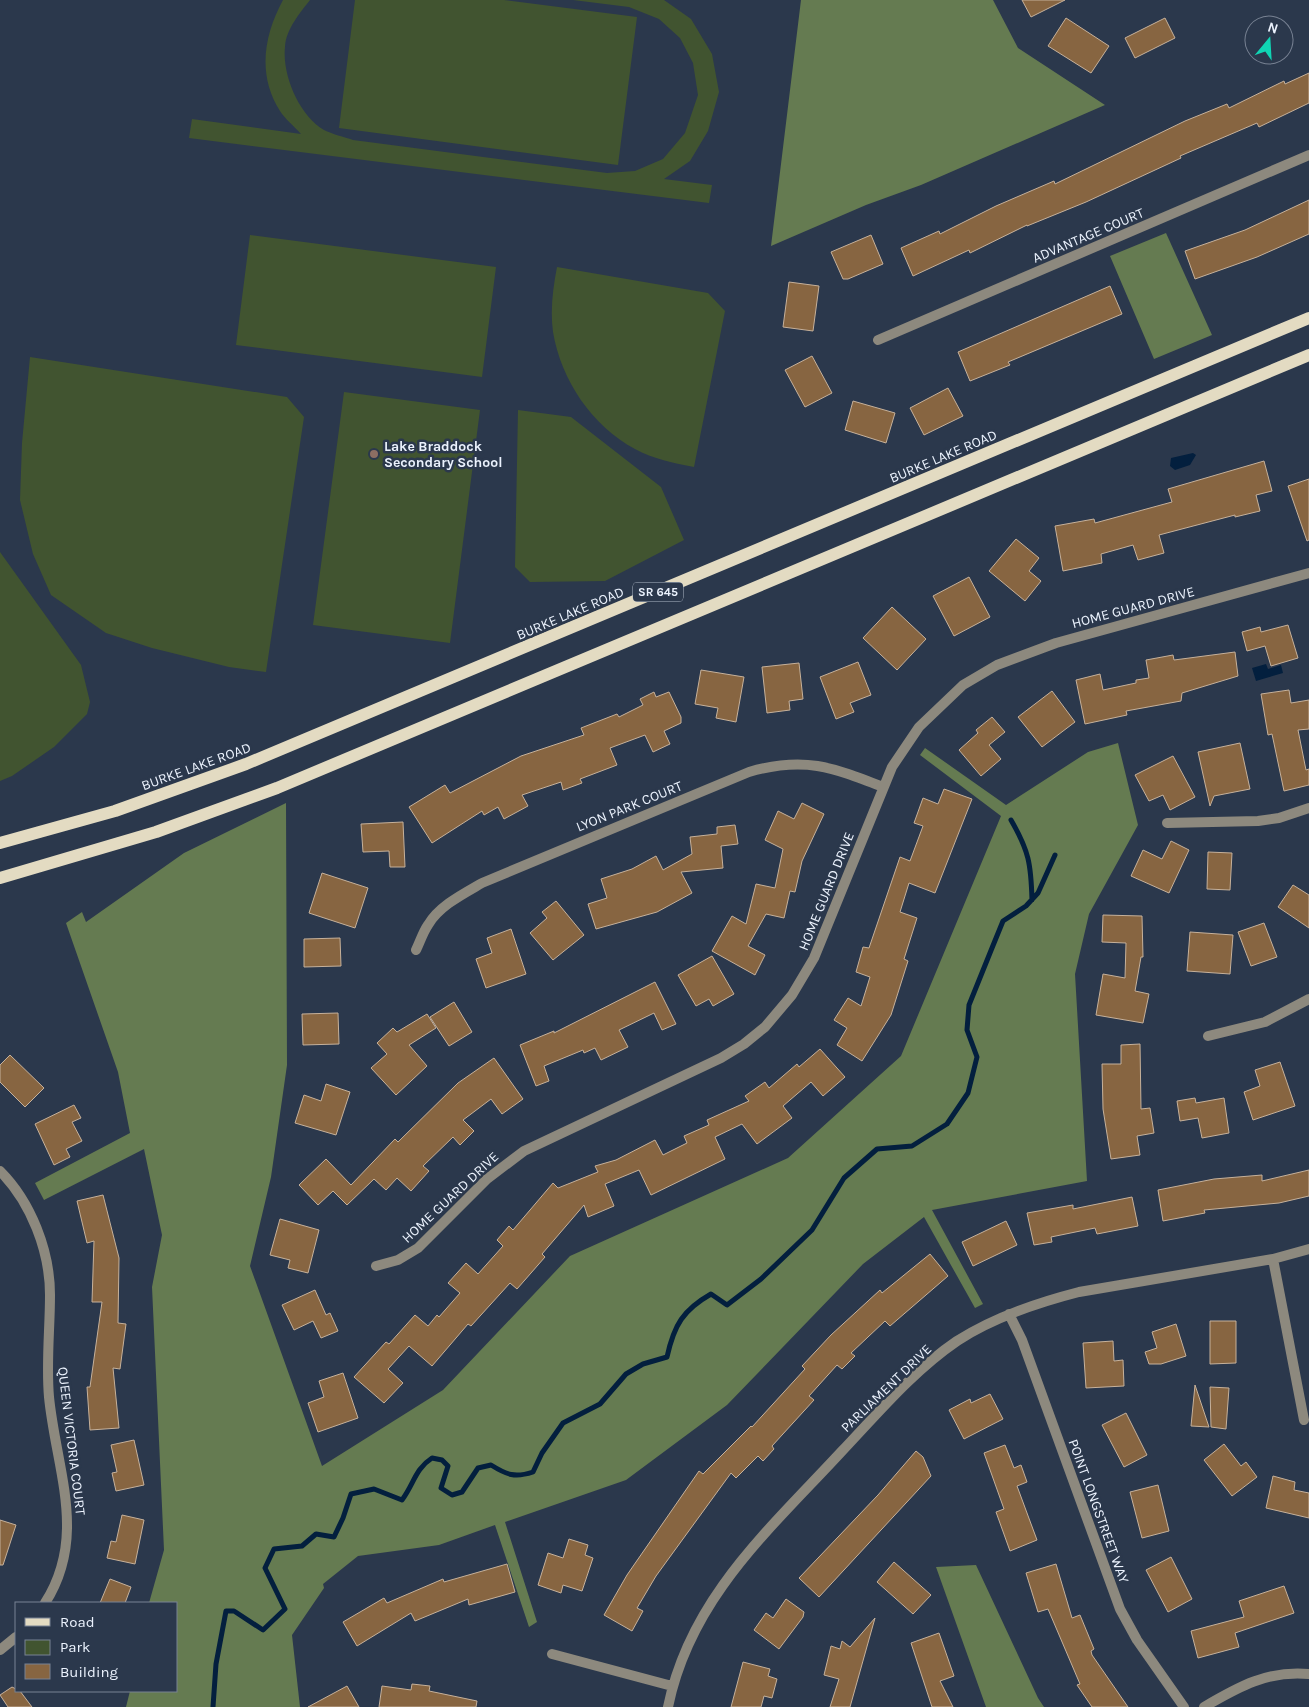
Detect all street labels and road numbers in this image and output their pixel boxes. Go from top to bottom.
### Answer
street label: ADVANTAGE COURT [1030,204,1146,267]
street label: BURKE LAKE ROAD [887,426,1000,487]
road number: SR 645 [633,582,683,602]
street label: BURKE LAKE ROAD [514,583,627,644]
street label: HOME GUARD DRIVE [1070,583,1196,632]
street label: BURKE LAKE ROAD [139,739,253,794]
street label: LYON PARK COURT [574,777,685,836]
street label: HOME GUARD DRIVE [795,829,858,953]
street label: HOME GUARD DRIVE [398,1148,502,1247]
street label: PARLIAMENT DRIVE [837,1341,935,1436]
street label: QUEEN VICTORIA COURT [54,1366,89,1516]
street label: POINT LONGSTREET WAY [1064,1437,1133,1586]

